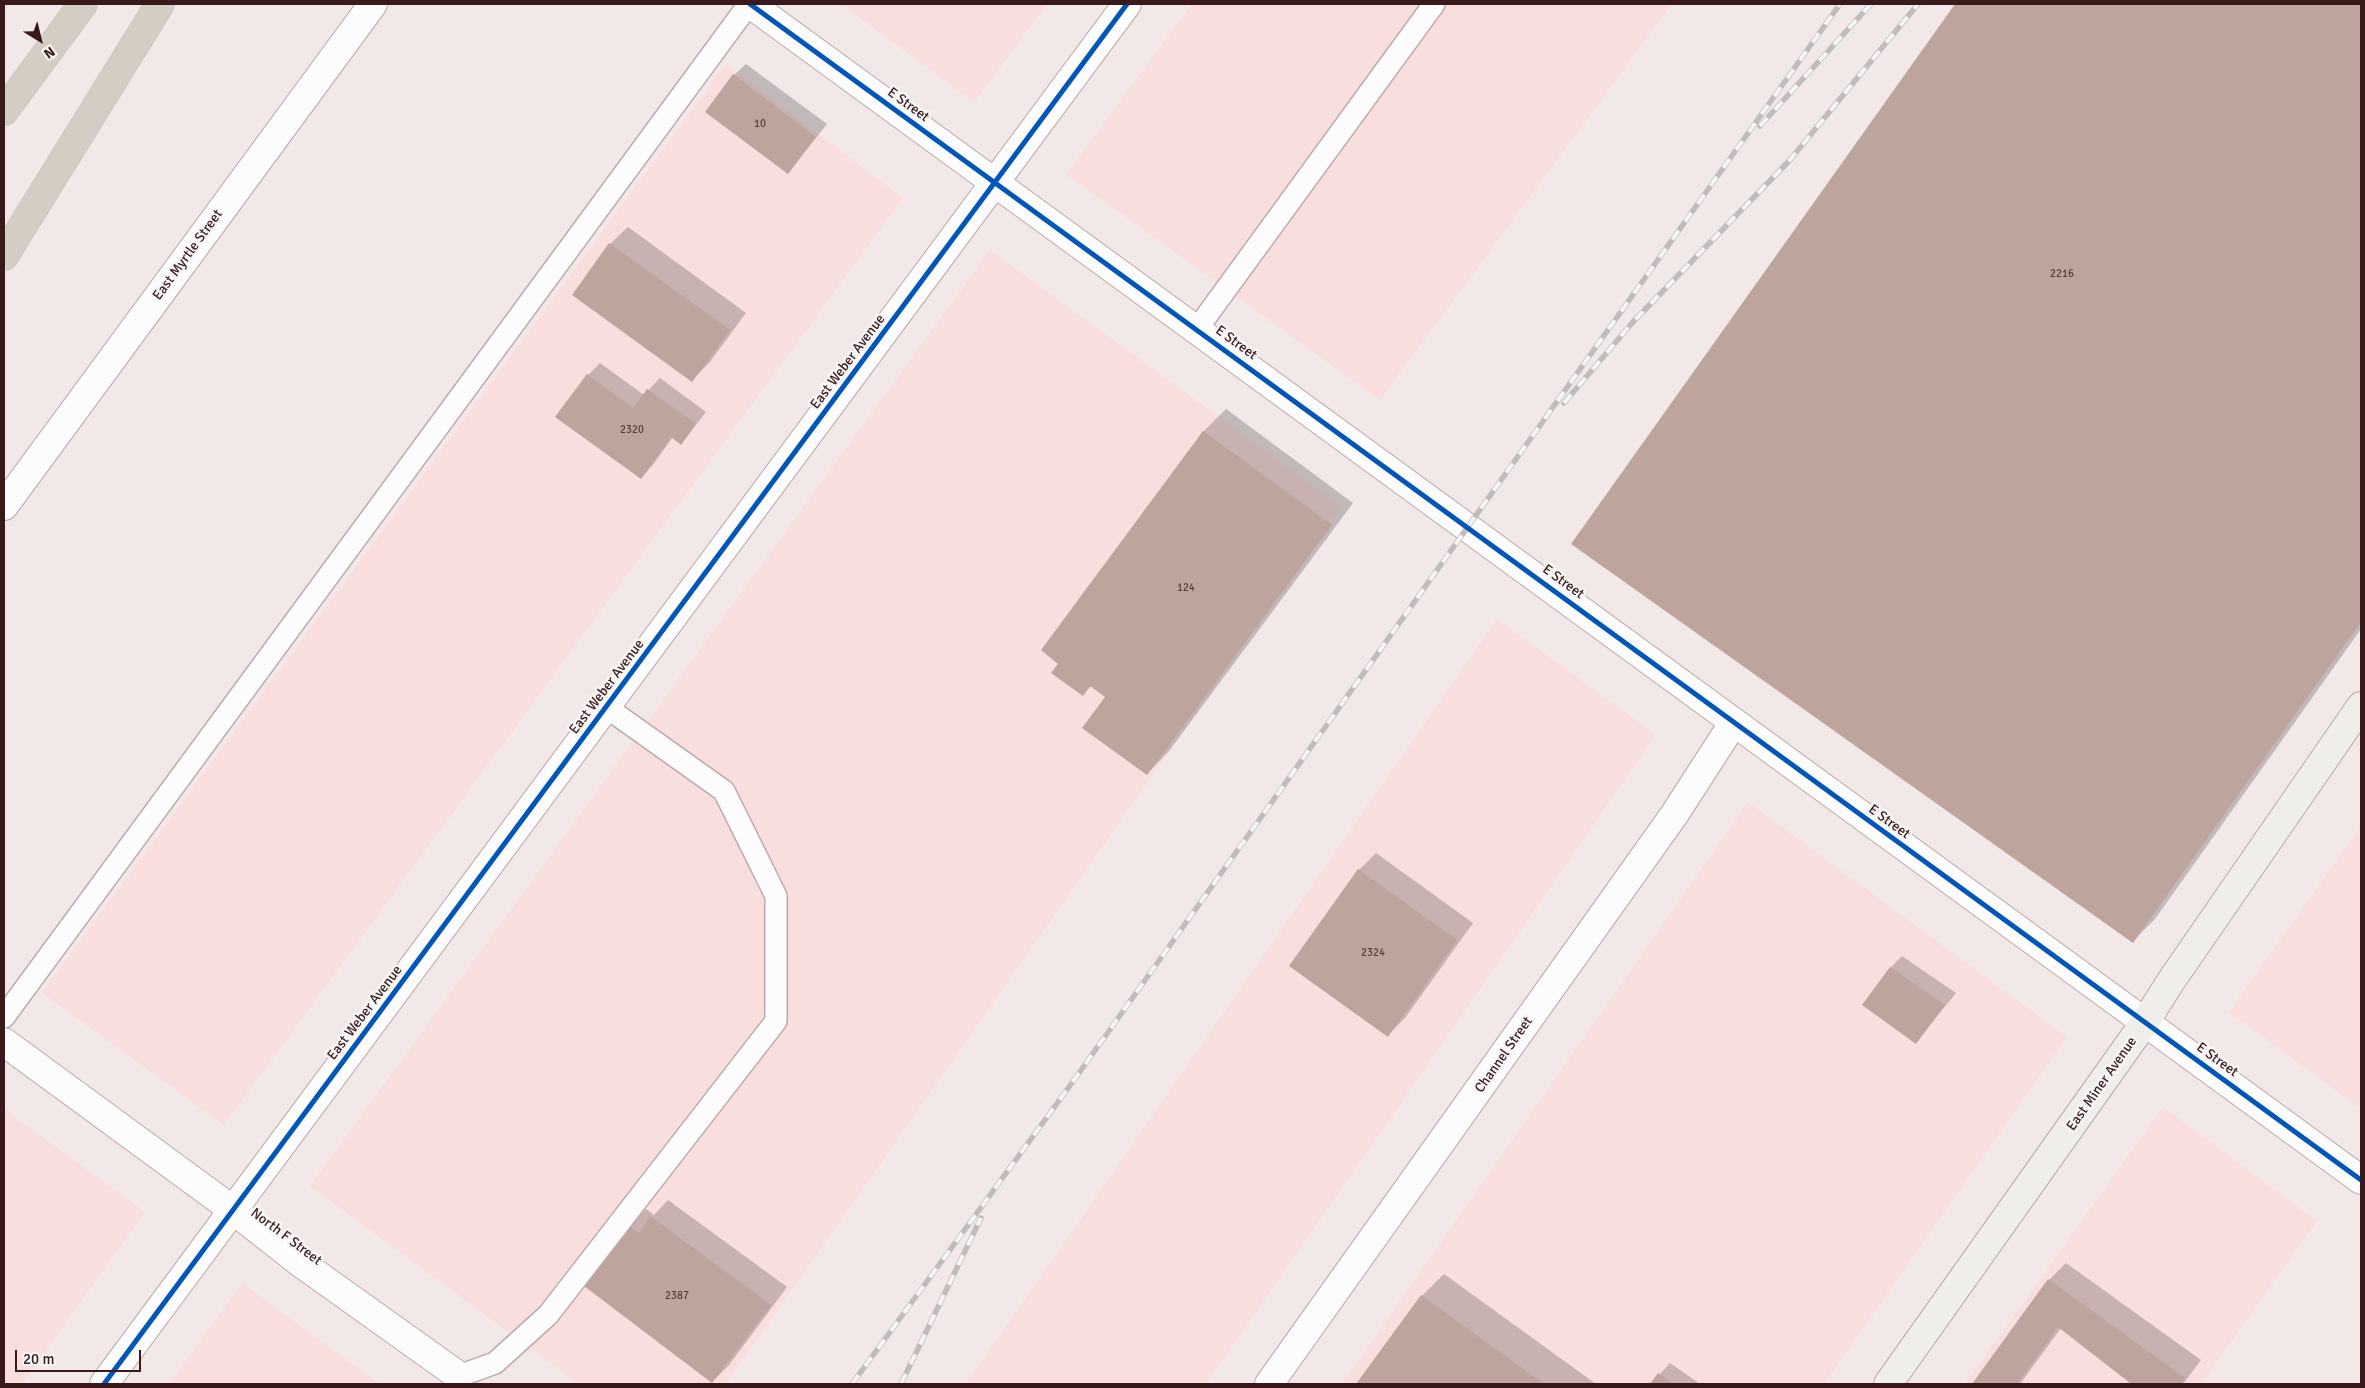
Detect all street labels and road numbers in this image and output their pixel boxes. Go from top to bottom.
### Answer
street label: E Street [884,84,932,126]
street label: East Myrtle Street [150,206,226,304]
street label: East Weber Avenue [807,312,889,412]
street label: E Street [1212,322,1260,364]
street label: E Street [1539,561,1587,603]
street label: East Weber Avenue [566,637,648,737]
street label: E Street [1865,801,1913,843]
street label: East Weber Avenue [324,963,406,1063]
street label: Channel Street [1472,1014,1536,1096]
street label: East Miner Avenue [2063,1034,2141,1134]
street label: E Street [2193,1039,2241,1081]
street label: North F Street [247,1205,325,1269]

